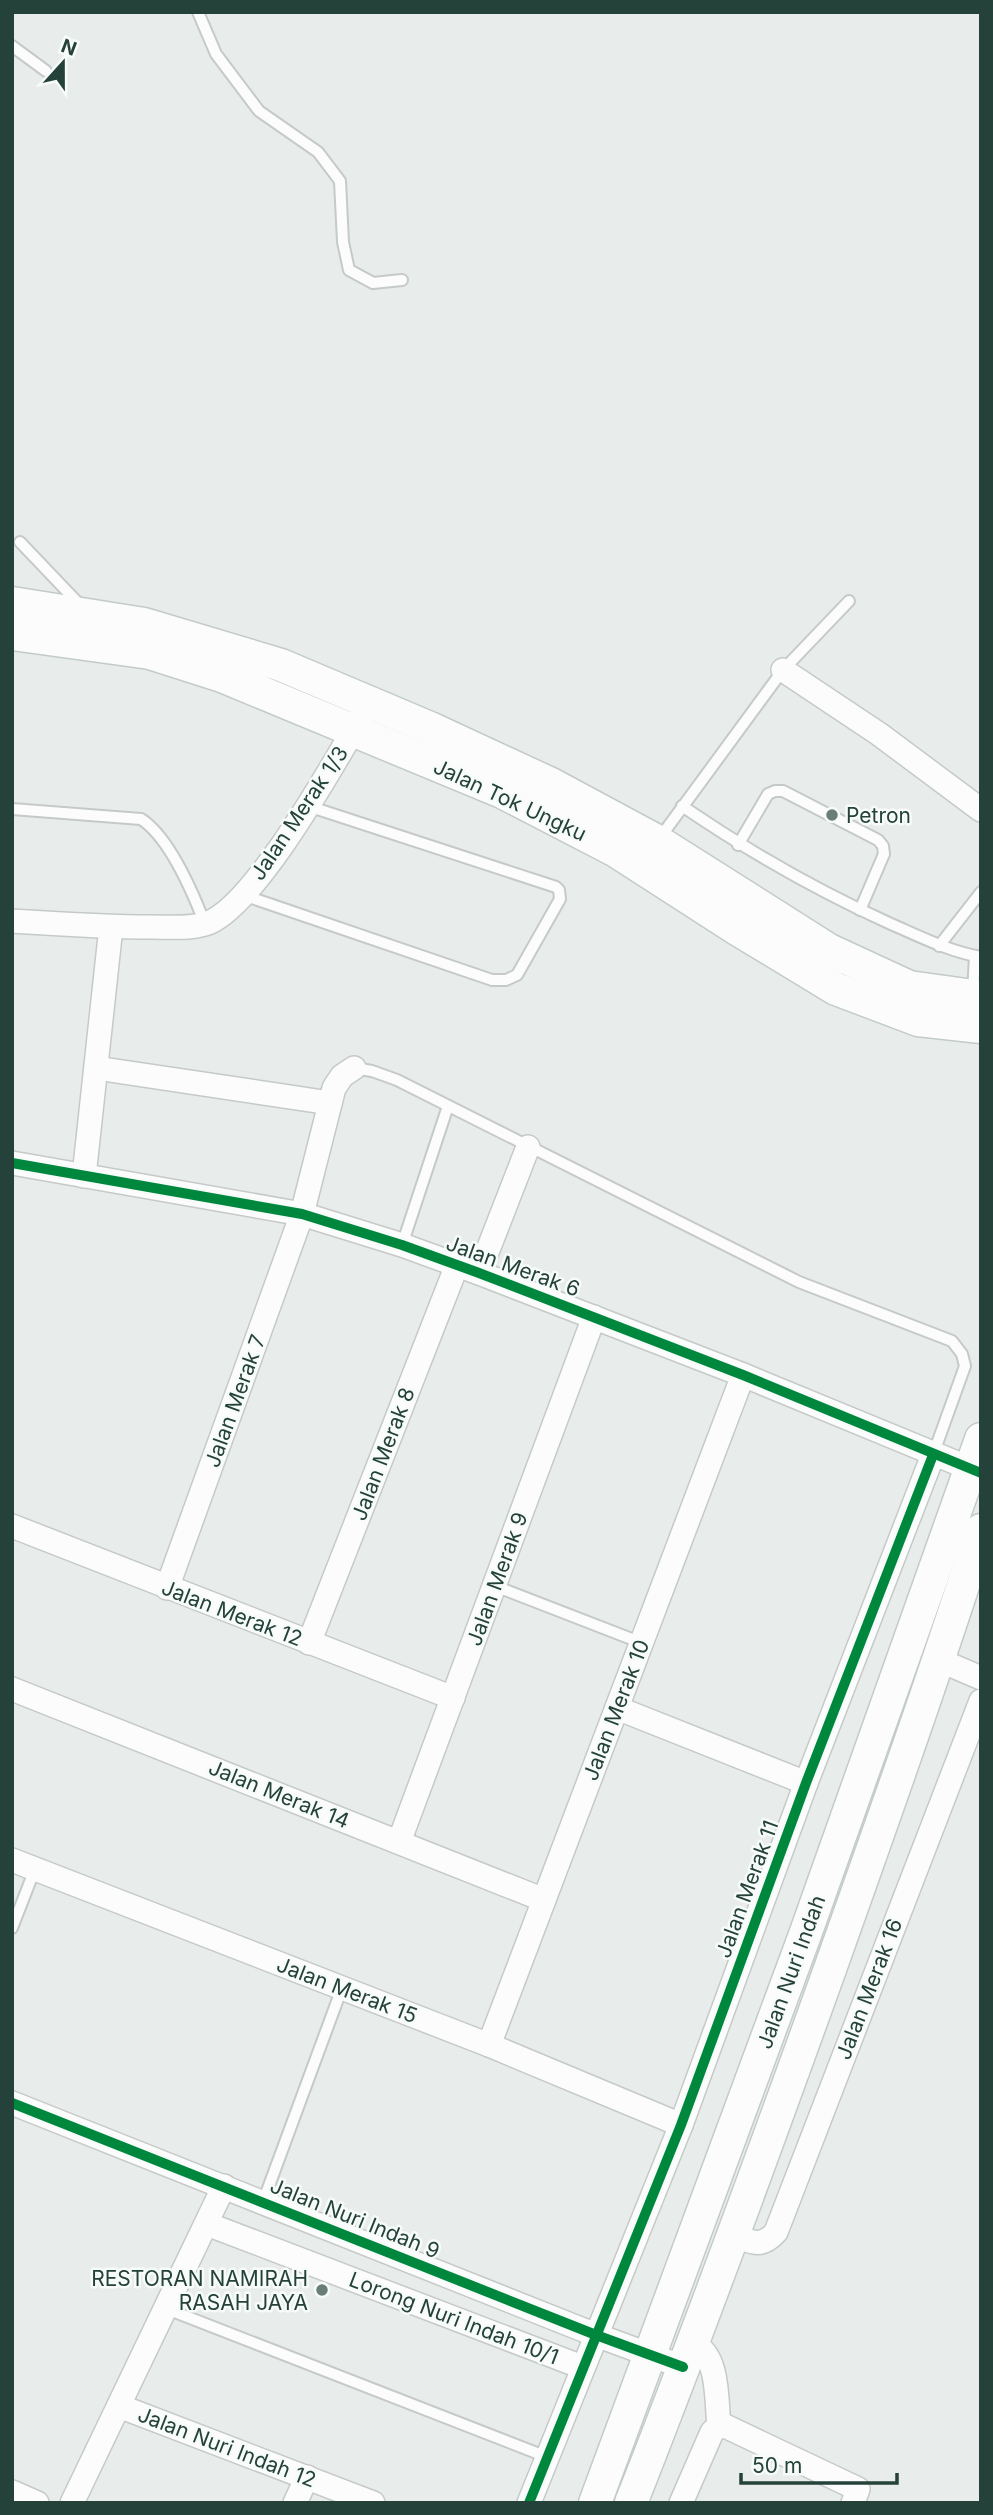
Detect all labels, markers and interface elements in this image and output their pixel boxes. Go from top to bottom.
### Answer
north arrow [28,28,98,98]
text: N [58,34,80,61]
street label: Jalan Merak 1/3 [245,741,353,885]
street label: Jalan Tok Ungku [430,754,590,846]
place label: Petron [846,803,911,828]
marker: Petron [824,807,840,823]
street label: Jalan Merak 6 [443,1230,583,1302]
street label: Jalan Merak 7 [199,1331,271,1471]
street label: Jalan Merak 8 [346,1384,420,1524]
street label: Jalan Merak 9 [461,1509,533,1649]
street label: Jalan Merak 12 [158,1575,306,1651]
street label: Jalan Merak 10 [578,1636,654,1784]
street label: Jalan Merak 14 [205,1754,353,1834]
street label: Jalan Merak 11 [711,1817,783,1961]
street label: Jalan Nuri Indah [752,1892,830,2052]
street label: Jalan Merak 16 [831,1915,907,2063]
street label: Jalan Merak 15 [273,1952,421,2028]
street label: Jalan Nuri Indah 9 [267,2173,443,2263]
place label: RESTORAN NAMIRAH RASAH JAYA [91,2266,308,2315]
street label: Lorong Nuri Indah 10/1 [346,2267,562,2369]
marker: RESTORAN NAMIRAH RASAH JAYA [314,2282,330,2298]
street label: Jalan Nuri Indah 12 [134,2401,320,2493]
scale bar [741,2442,897,2486]
text: 50 m [752,2453,802,2478]

